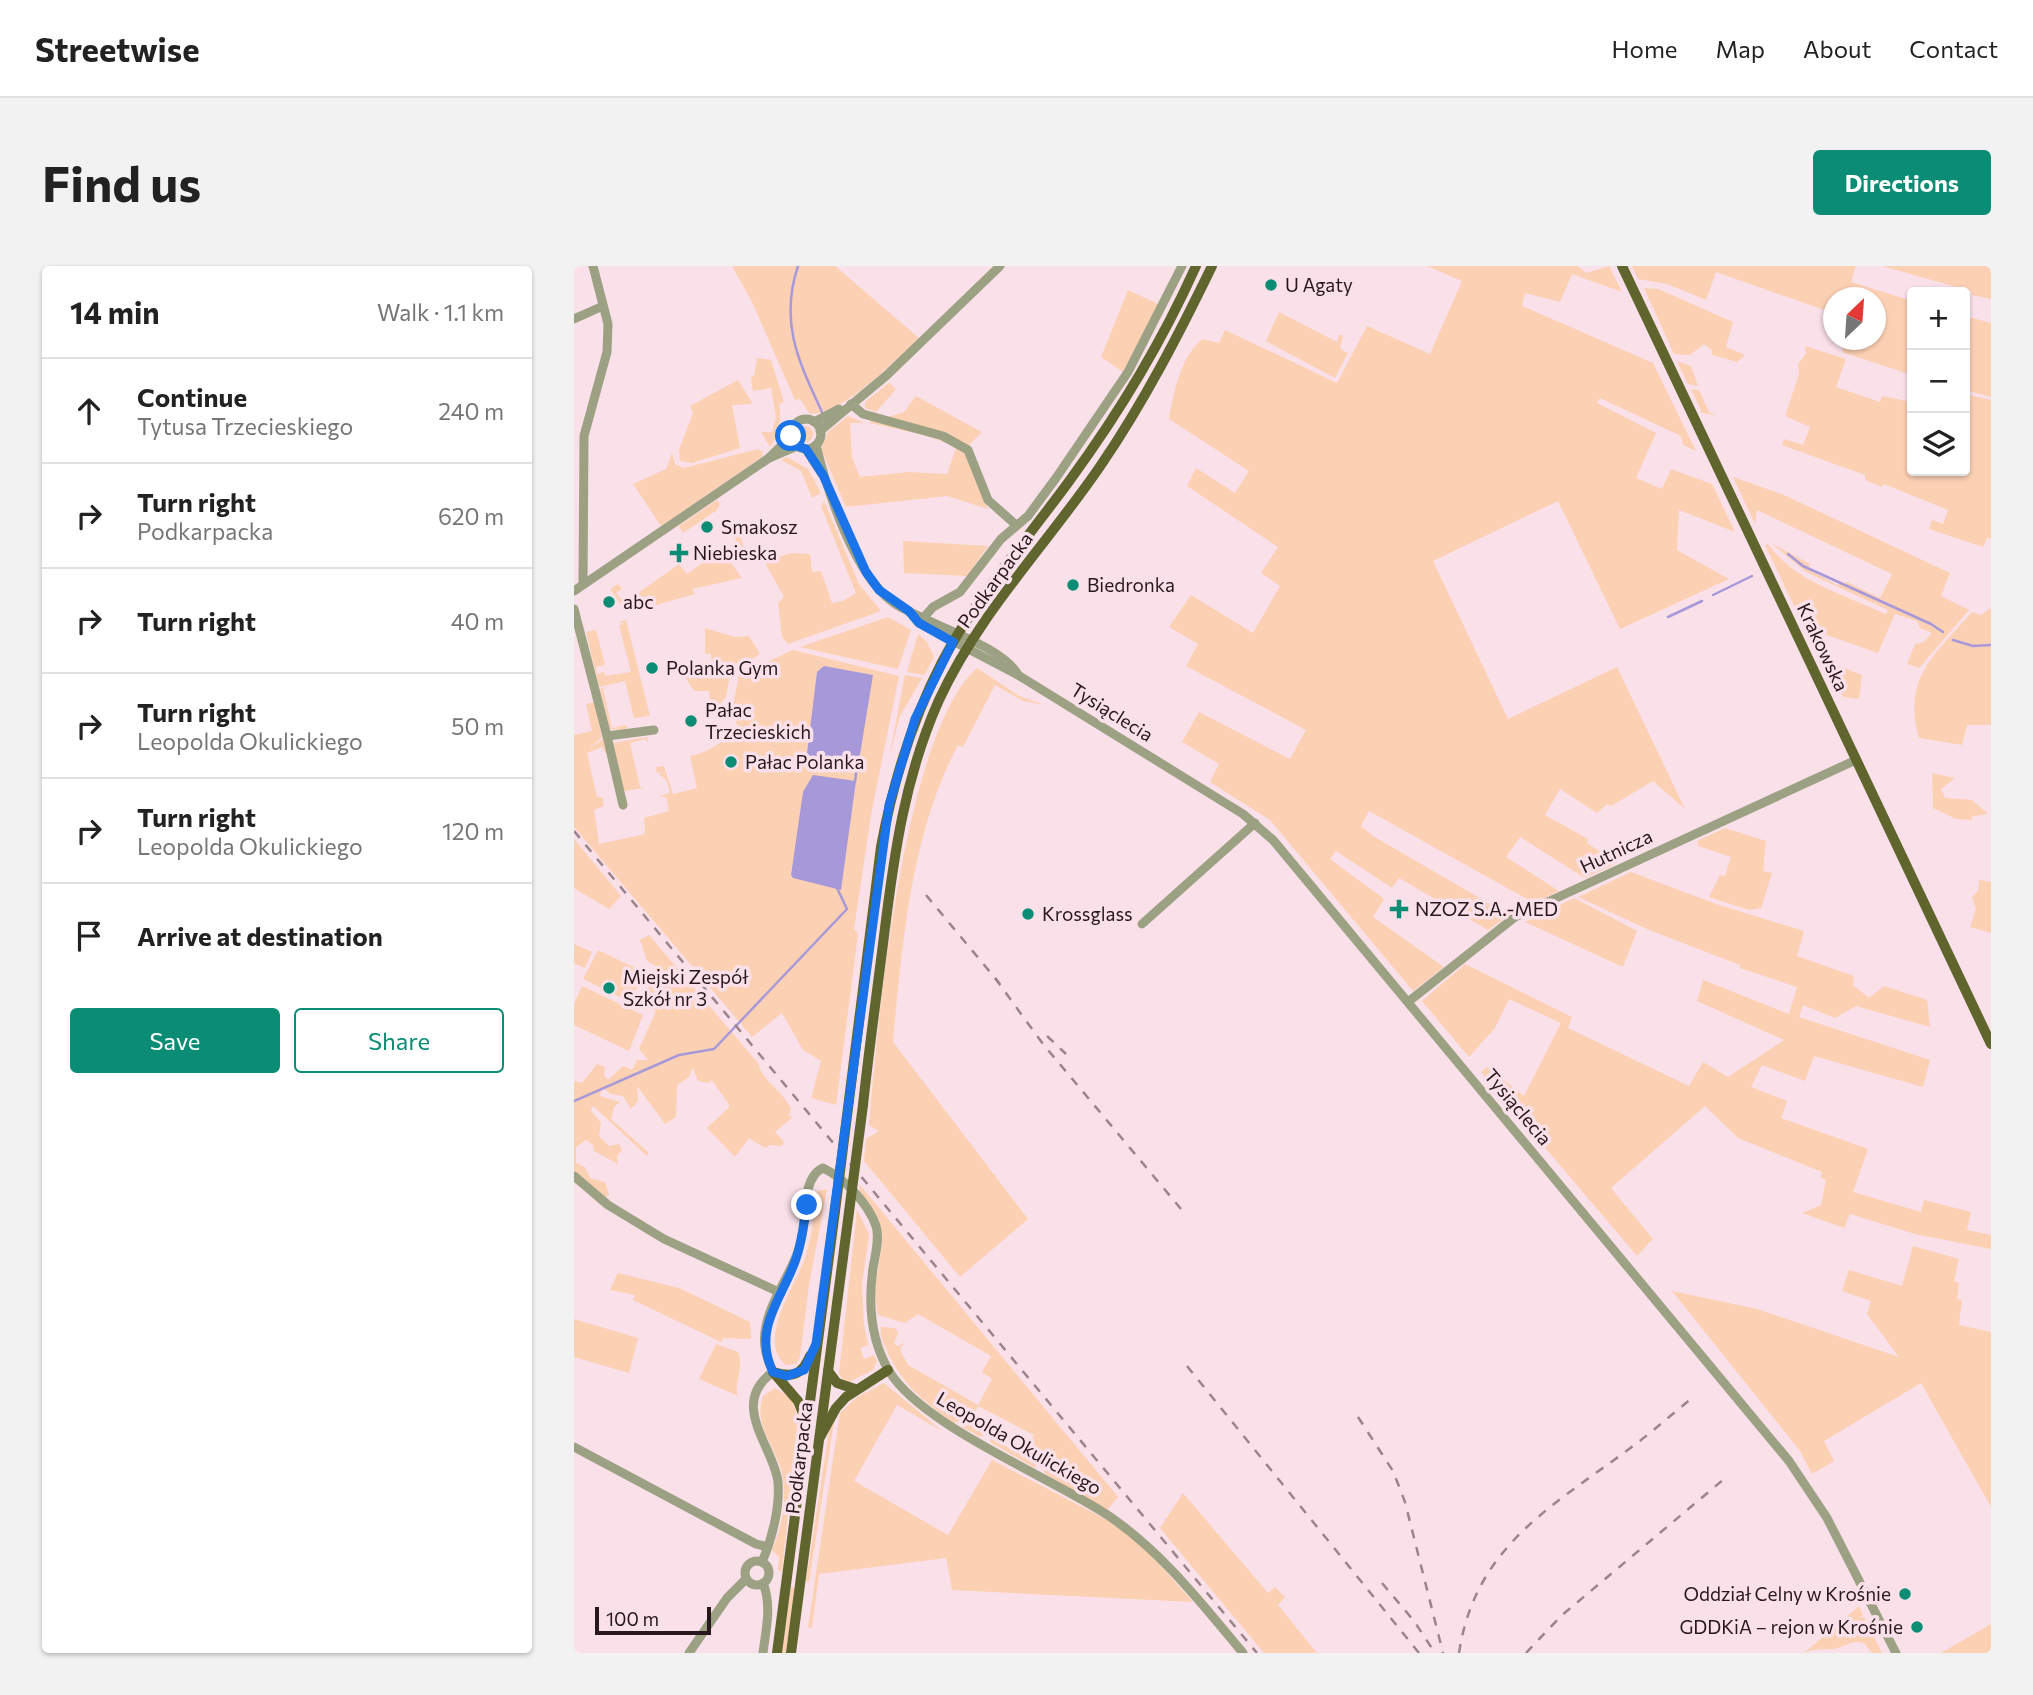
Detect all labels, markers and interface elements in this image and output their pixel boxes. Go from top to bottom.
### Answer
text: Streetwise [35,28,200,69]
text: Home [1612,34,1678,63]
text: Map [1716,34,1765,63]
text: About [1803,34,1871,63]
text: Contact [1909,34,1998,63]
button: Directions [1813,150,1991,215]
text: Find us [42,152,201,212]
place label: U Agaty [1285,273,1353,296]
marker: U Agaty [1263,277,1279,293]
north arrow [1823,287,1886,350]
map controls [1907,287,1970,476]
button: + [1907,287,1970,350]
text: 14 min [70,293,160,330]
text: Walk · 1.1 km [377,298,504,326]
button: − [1907,350,1970,413]
text: Continue [137,381,247,412]
icon: ahead [70,392,108,430]
text: 240 m [438,397,504,425]
text: Tytusa Trzecieskiego [137,412,353,440]
button: layers [1907,413,1970,476]
route start [775,420,806,451]
text: Turn right [137,486,256,517]
icon: right [70,497,108,535]
text: 620 m [438,502,504,530]
place label: Smakosz [721,515,798,538]
text: Podkarpacka [137,517,273,545]
marker: Smakosz [699,519,715,535]
street label: Podkarpacka [952,527,1037,632]
place label: Niebieska [693,541,777,564]
marker: Niebieska [671,545,687,561]
place label: Biedronka [1087,573,1175,596]
marker: Biedronka [1065,577,1081,593]
place label: abc [623,590,654,613]
marker: abc [601,594,617,610]
street label: Krakowska [1793,599,1854,695]
icon: right [70,602,108,640]
text: Turn right [137,605,256,636]
text: 40 m [451,607,504,635]
place label: Polanka Gym [666,656,778,679]
marker: Polanka Gym [644,660,660,676]
street label: Tysiąclecia [1067,677,1158,746]
text: Turn right [137,696,256,727]
place label: Pałac Trzecieskich [705,698,811,743]
icon: right [70,707,108,745]
text: 50 m [451,712,504,740]
marker: Pałac Trzecieskich [683,713,699,729]
text: Leopolda Okulickiego [137,727,363,755]
place label: Pałac Polanka [745,750,864,773]
marker: Pałac Polanka [723,754,739,770]
text: Turn right [137,801,256,832]
icon: right [70,812,108,850]
text: 120 m [442,817,504,845]
street label: Hutnicza [1576,824,1656,877]
text: Leopolda Okulickiego [137,832,363,860]
place label: NZOZ S.A.-MED [1415,897,1558,920]
marker: NZOZ S.A.-MED [1389,899,1409,919]
place label: Krossglass [1042,902,1133,925]
marker: Krossglass [1020,906,1036,922]
icon: arrive [70,917,108,955]
text: Arrive at destination [137,920,383,951]
place label: Miejski Zespół Szkół nr 3 [623,965,748,1010]
marker: Miejski Zespół Szkół nr 3 [601,980,617,996]
button: Save [70,1008,280,1073]
button: Share [294,1008,504,1073]
street label: Tysiąclecia [1480,1064,1557,1150]
route end [791,1189,822,1220]
street label: Leopolda Okulickiego [933,1386,1106,1499]
street label: Podkarpacka [780,1401,817,1515]
place label: Oddział Celny w Krośnie [1683,1582,1891,1605]
marker: Oddział Celny w Krośnie [1897,1586,1913,1602]
scale bar [595,1604,710,1636]
text: 100 m [606,1607,659,1630]
place label: GDDKiA – rejon w Krośnie [1679,1615,1903,1638]
marker: GDDKiA – rejon w Krośnie [1909,1619,1925,1635]

